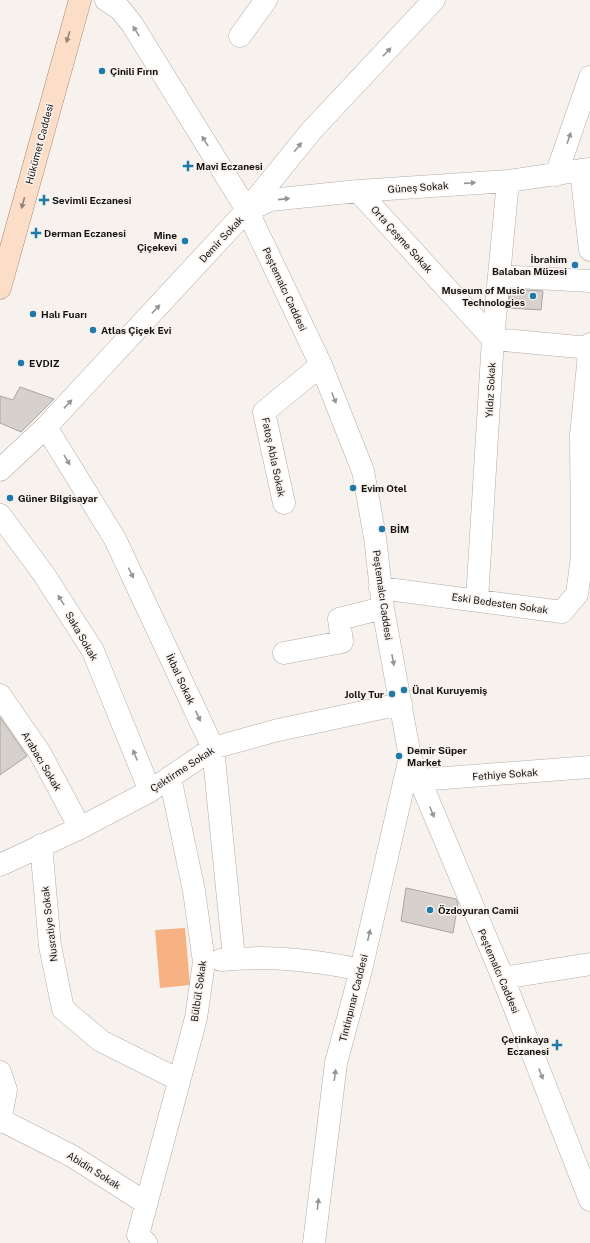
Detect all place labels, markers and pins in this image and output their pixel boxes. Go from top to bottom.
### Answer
place label: Çinili Fırın [110,65,158,77]
marker: Çinili Fırın [97,66,107,76]
place label: Mavi Eczanesi [196,160,263,172]
marker: Mavi Eczanesi [183,161,193,171]
place label: Sevimli Eczanesi [52,194,132,206]
marker: Sevimli Eczanesi [39,195,49,205]
place label: Derman Eczanesi [44,227,126,239]
marker: Derman Eczanesi [31,228,41,238]
place label: Mine Çiçekevi [137,229,177,253]
marker: Mine Çiçekevi [180,236,190,246]
place label: İbrahim Balaban Müzesi [492,253,567,277]
marker: İbrahim Balaban Müzesi [570,260,580,270]
place label: Museum of Music Technologies [441,284,526,308]
marker: Museum of Music Technologies [528,291,538,301]
place label: Halı Fuarı [41,308,87,320]
marker: Halı Fuarı [28,309,38,319]
place label: Atlas Çiçek Evi [101,324,172,336]
marker: Atlas Çiçek Evi [88,325,98,335]
place label: EVDIZ [29,357,60,369]
marker: EVDIZ [16,358,26,368]
place label: Evim Otel [361,482,407,494]
marker: Evim Otel [348,483,358,493]
place label: Güner Bilgisayar [18,492,98,504]
marker: Güner Bilgisayar [5,493,15,503]
place label: BİM [390,523,409,535]
marker: BİM [377,524,387,534]
place label: Ünal Kuruyemiş [412,684,487,696]
marker: Ünal Kuruyemiş [399,685,409,695]
place label: Jolly Tur [345,688,384,700]
marker: Jolly Tur [387,689,397,699]
place label: Demir Süper Market [407,744,467,768]
marker: Demir Süper Market [394,751,404,761]
place label: Özdoyuran Camii [438,904,519,916]
marker: Özdoyuran Camii [425,905,435,915]
place label: Çetinkaya Eczanesi [501,1033,549,1057]
marker: Çetinkaya Eczanesi [552,1040,562,1050]

